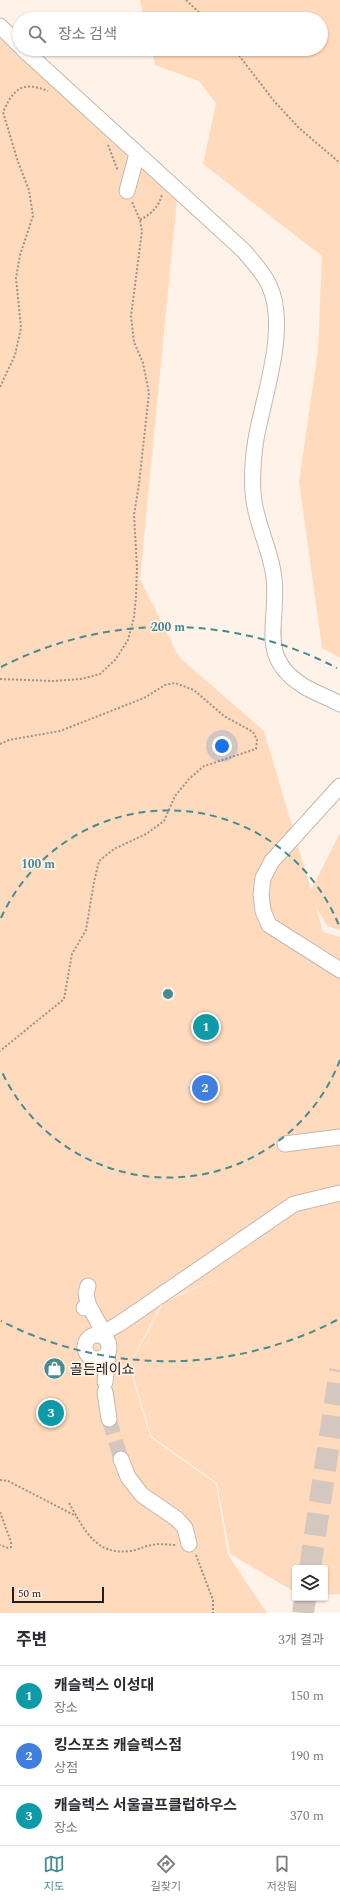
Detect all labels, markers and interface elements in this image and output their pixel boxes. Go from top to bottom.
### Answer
search box [12,12,328,56]
icon: search [26,23,48,45]
text: 장소 검색 [58,23,117,46]
text: 200 m [151,618,185,637]
your location [212,736,232,756]
text: 100 m [21,855,55,874]
centre of rings [161,987,175,1001]
pin: 1 [193,1012,219,1042]
pin: 2 [192,1073,218,1103]
shop icon: 골든레이쇼 [42,1356,68,1382]
place label: 골든레이쇼 [70,1359,135,1380]
pin: 3 [38,1398,64,1428]
map controls [292,1565,328,1601]
button: layers [292,1565,328,1601]
scale bar [12,1585,104,1604]
text: 50 m [18,1585,41,1602]
text: 주변 [16,1627,47,1653]
text: 3개 결과 [278,1630,324,1650]
text: 캐슬렉스 이성대 [54,1674,154,1697]
text: 1 [25,1686,33,1706]
text: 150 m [290,1686,324,1706]
text: 장소 [54,1698,78,1718]
text: 킹스포츠 캐슬렉스점 [54,1734,182,1757]
text: 2 [25,1746,33,1766]
text: 190 m [290,1746,324,1766]
text: 상점 [54,1758,78,1778]
text: 캐슬렉스 서울골프클럽하우스 [54,1794,237,1817]
text: 3 [25,1806,33,1826]
text: 370 m [290,1806,324,1826]
text: 장소 [54,1818,78,1838]
tab: 지도 [43,1853,65,1895]
tab: 길찾기 [151,1853,181,1895]
tab: 저장됨 [267,1853,297,1895]

